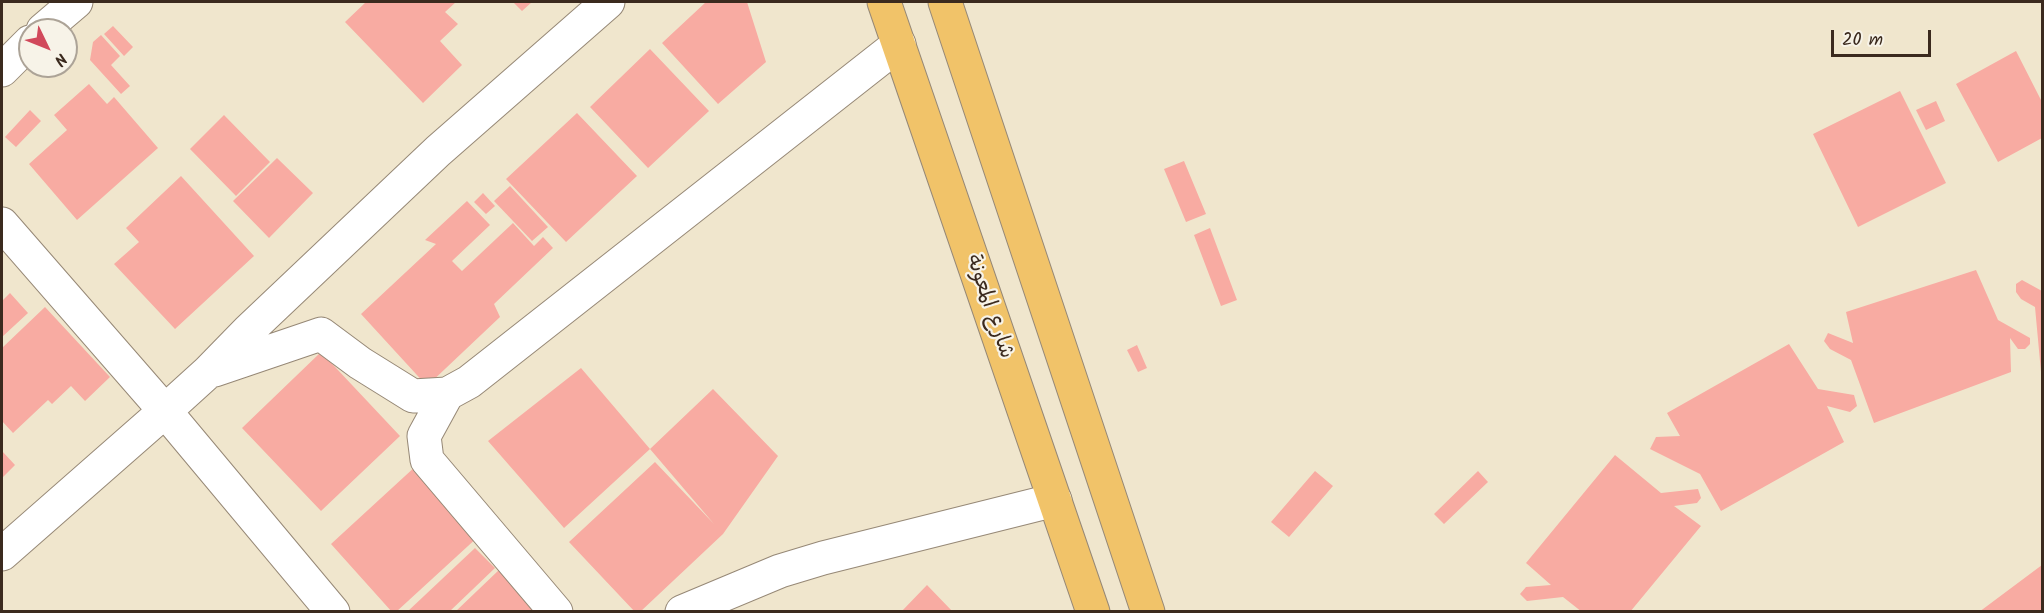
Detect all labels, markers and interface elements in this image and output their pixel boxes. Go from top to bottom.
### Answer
north arrow [18,18,78,78]
scale bar [1834,18,1934,56]
text: 20 m [1842,26,1883,55]
text: N [47,47,73,71]
street label: شارع المعونة [958,252,1018,362]

